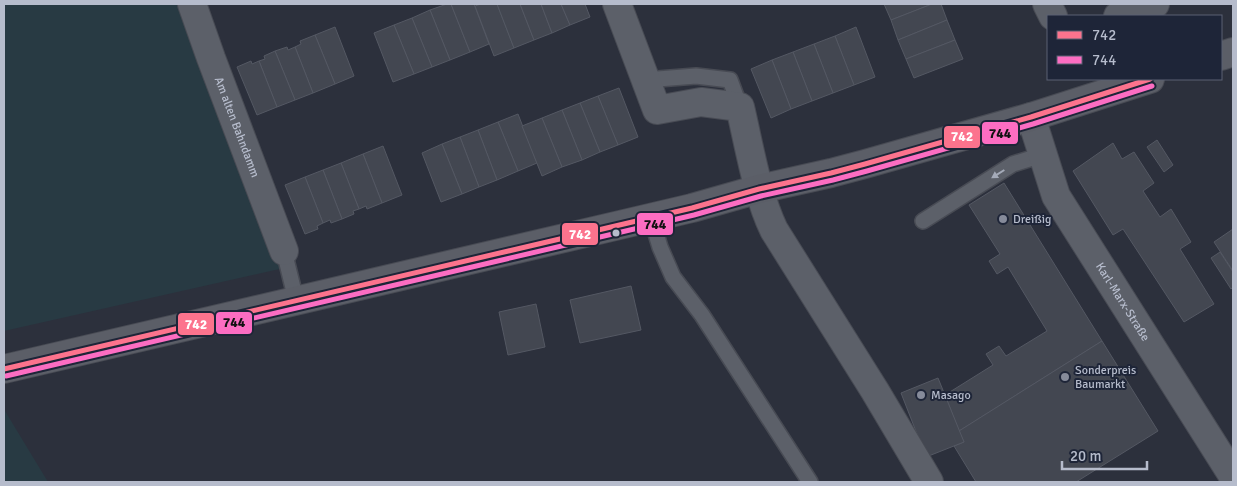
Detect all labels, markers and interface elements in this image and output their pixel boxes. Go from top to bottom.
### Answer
legend [1047,15,1222,80]
text: 742 [1092,26,1116,44]
text: 744 [1092,51,1116,69]
street label: Am alten Bahndamm [211,75,263,179]
line badge: 744 [981,121,1019,145]
line badge: 742 [943,125,981,149]
text: 744 [989,125,1012,142]
text: 742 [951,128,973,145]
one-way arrow [991,169,1004,179]
line badge: 744 [636,212,674,236]
place label: Dreißig [1013,212,1051,227]
marker: Dreißig [997,213,1009,225]
text: 744 [644,216,667,233]
line badge: 742 [561,222,599,246]
text: 742 [569,226,591,243]
unlabelled marker [611,228,621,238]
street label: Karl-Marx-Straße [1092,260,1153,344]
line badge: 744 [215,311,253,335]
line badge: 742 [177,312,215,336]
text: 744 [223,314,246,331]
text: 742 [185,316,207,333]
place label: Sonderpreis Baumarkt [1075,363,1136,392]
marker: Sonderpreis Baumarkt [1059,371,1071,383]
place label: Masago [931,388,971,403]
marker: Masago [915,389,927,401]
scale bar [1062,438,1147,470]
text: 20 m [1070,447,1101,465]

